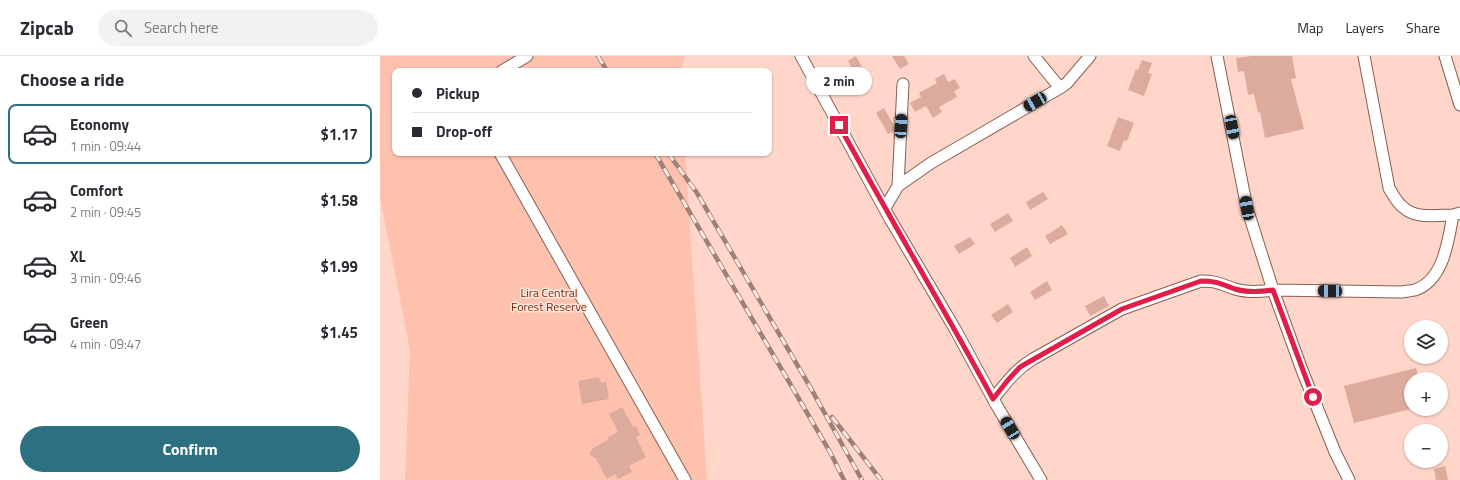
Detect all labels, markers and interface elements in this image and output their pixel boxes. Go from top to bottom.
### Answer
search box [98,10,378,46]
text: Zipcab [20,13,74,42]
text: Search here [144,16,218,39]
icon: search [112,17,134,39]
text: Map [1297,17,1323,38]
text: Layers [1345,17,1384,38]
text: Share [1406,17,1440,38]
text: Choose a ride [20,66,124,93]
callout: 2 min [806,67,872,95]
text: 2 min [823,71,855,91]
text: Pickup [436,82,480,105]
car [1022,91,1048,113]
text: Economy [70,113,129,136]
car [894,114,908,138]
car [1224,114,1240,140]
icon: car [22,116,58,152]
route end [830,116,848,134]
text: Drop-off [436,120,492,143]
text: $1.17 [321,123,358,146]
text: 1 min · 09:44 [70,136,141,156]
text: Comfort [70,179,123,202]
icon: car [22,182,58,218]
text: $1.58 [321,189,358,212]
car [1239,195,1255,221]
text: 2 min · 09:45 [70,202,141,222]
text: XL [70,245,86,268]
icon: car [22,248,58,284]
text: $1.99 [321,255,358,278]
text: 3 min · 09:46 [70,268,141,288]
park label: Lira Central Forest Reserve [511,283,587,316]
car [1318,285,1342,297]
text: Green [70,311,108,334]
icon: car [22,314,58,350]
map controls [1404,320,1448,468]
button: layers [1404,320,1448,364]
text: $1.45 [321,321,358,344]
text: 4 min · 09:47 [70,334,141,354]
button: + [1404,372,1448,416]
route start [1304,388,1322,406]
car [999,415,1021,441]
button: − [1404,424,1448,468]
button: Confirm [20,426,360,472]

